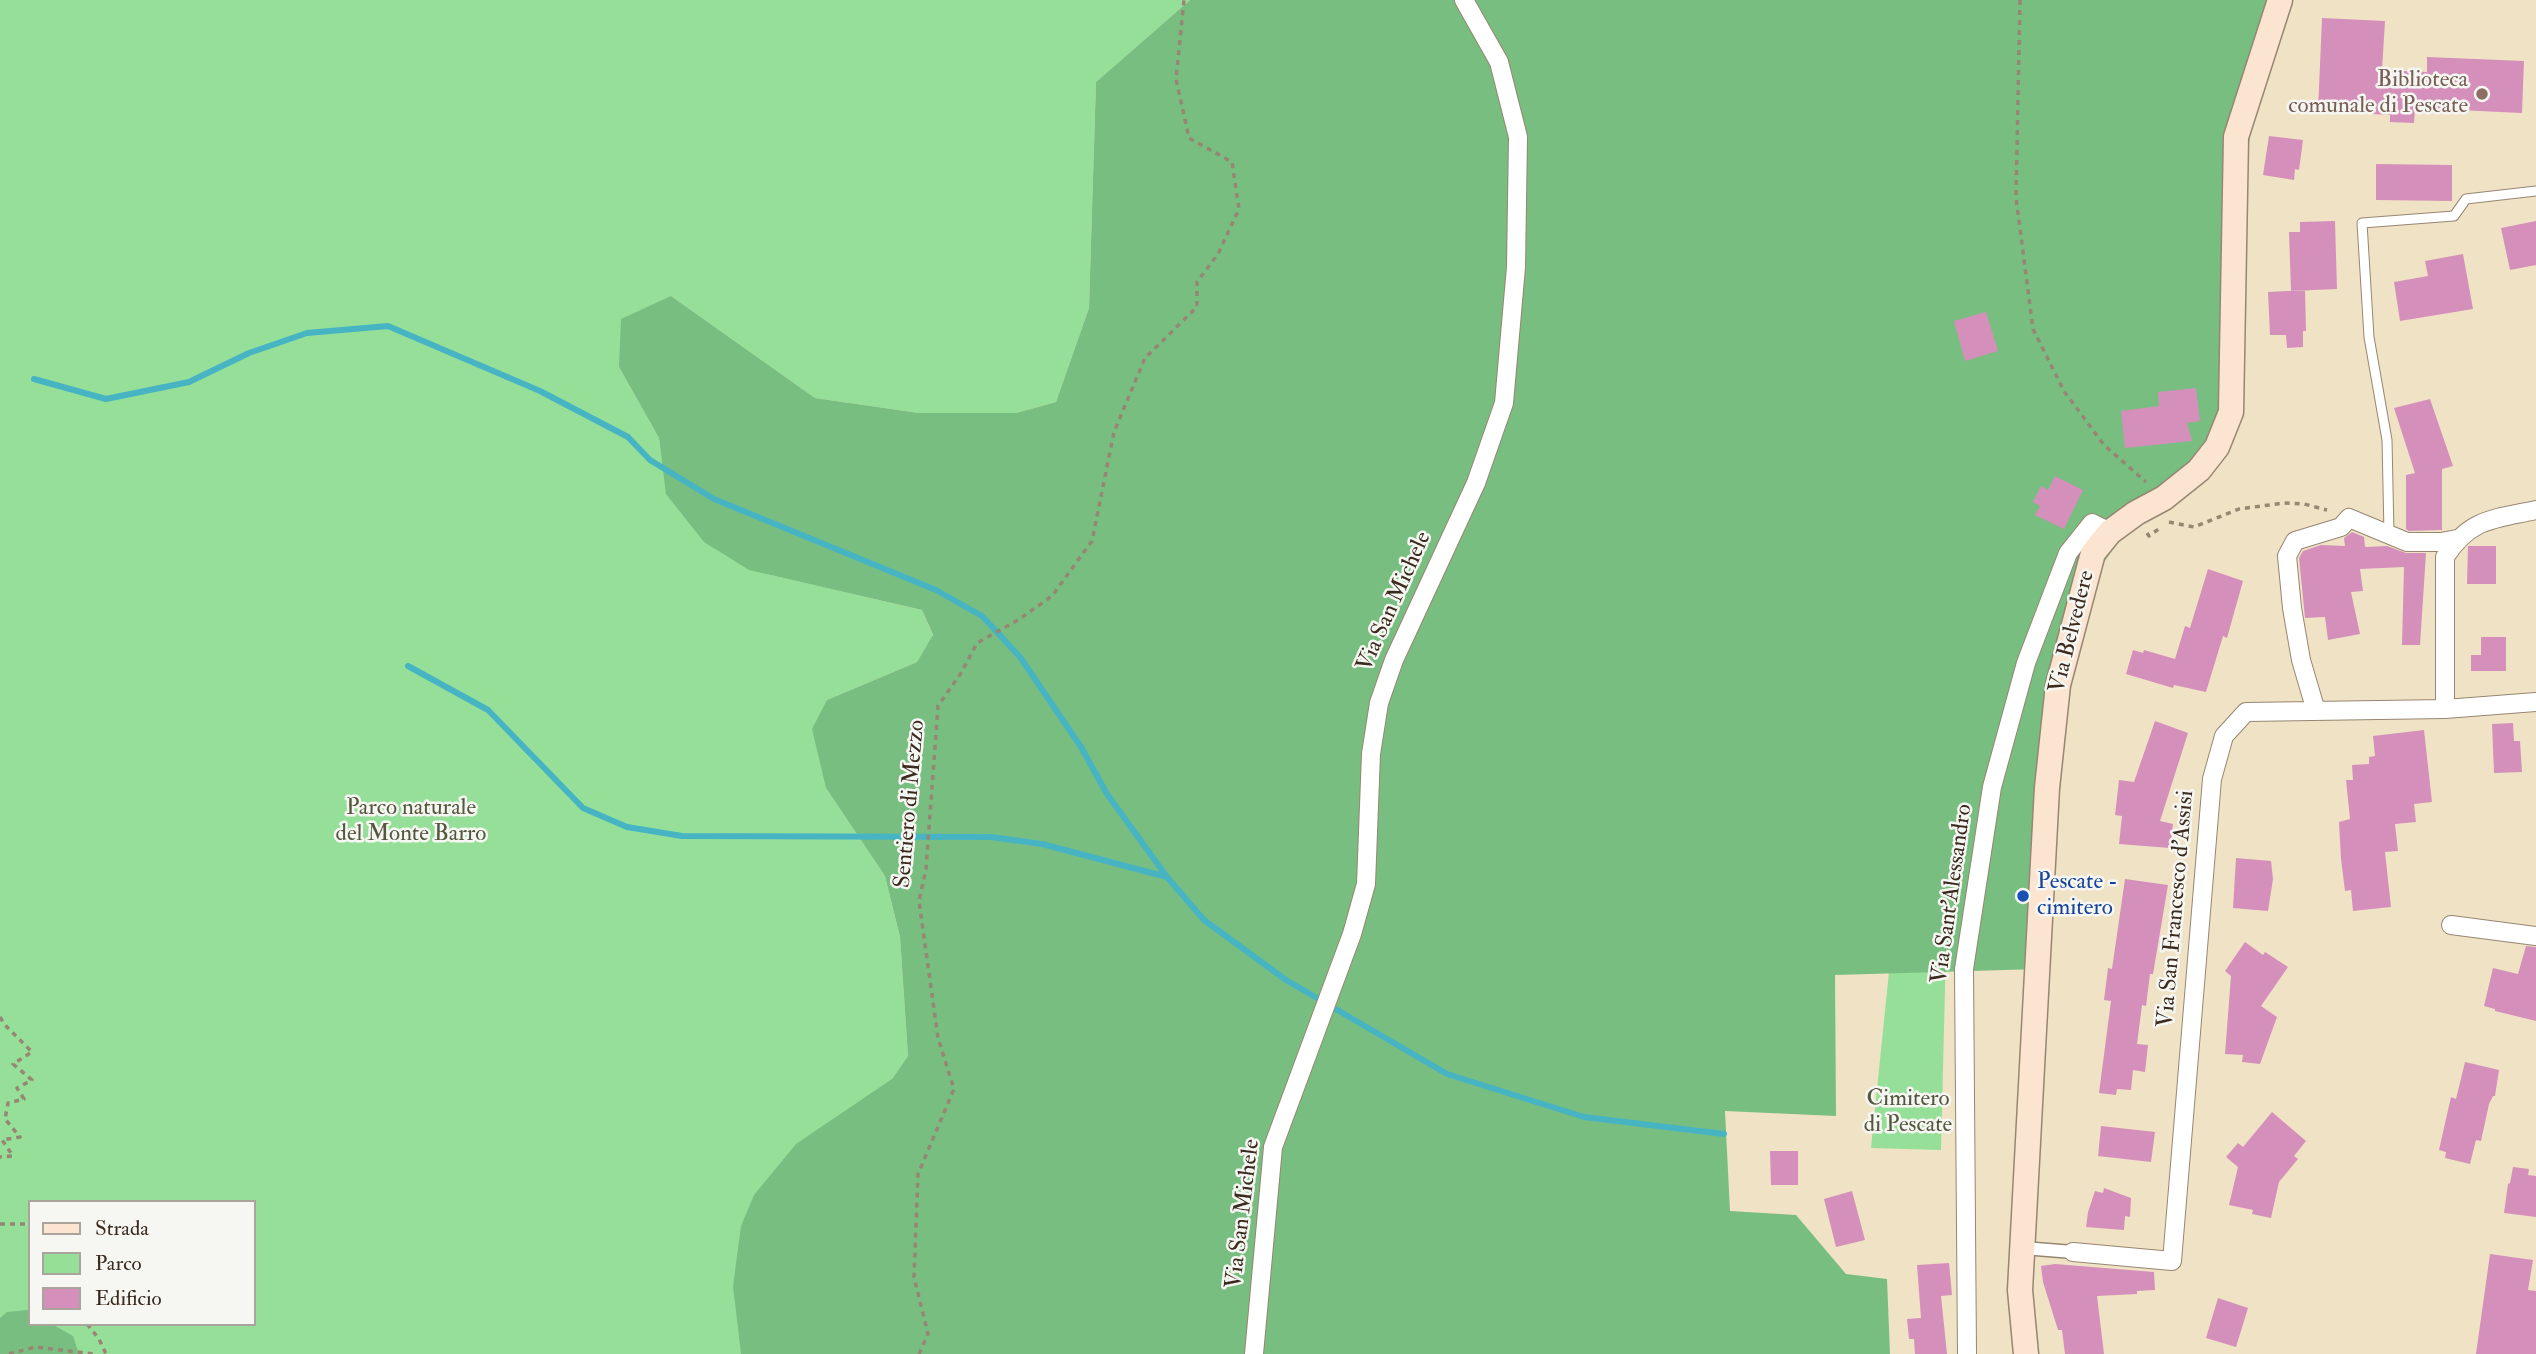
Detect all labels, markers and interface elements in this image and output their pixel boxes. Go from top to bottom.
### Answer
place label: Biblioteca comunale di Pescate [2288,67,2468,121]
marker: Biblioteca comunale di Pescate [2474,86,2490,102]
street label: Via San Michele [1352,528,1438,676]
street label: Via Belvedere [2044,568,2102,696]
street label: Sentiero di Mezzo [890,719,932,889]
street label: Via San Francesco d'Assisi [2153,789,2201,1029]
park label: Parco naturale del Monte Barro [336,795,486,849]
street label: Via Sant'Alessandro [1927,802,1979,986]
place label: Pescate - cimitero [2037,869,2118,923]
marker: Pescate - cimitero [2015,888,2031,904]
park label: Cimitero di Pescate [1864,1086,1952,1140]
street label: Via San Michele [1221,1138,1267,1290]
legend [28,1200,256,1326]
text: Strada [95,1215,149,1242]
text: Parco [95,1250,142,1277]
text: Edificio [95,1285,162,1312]

